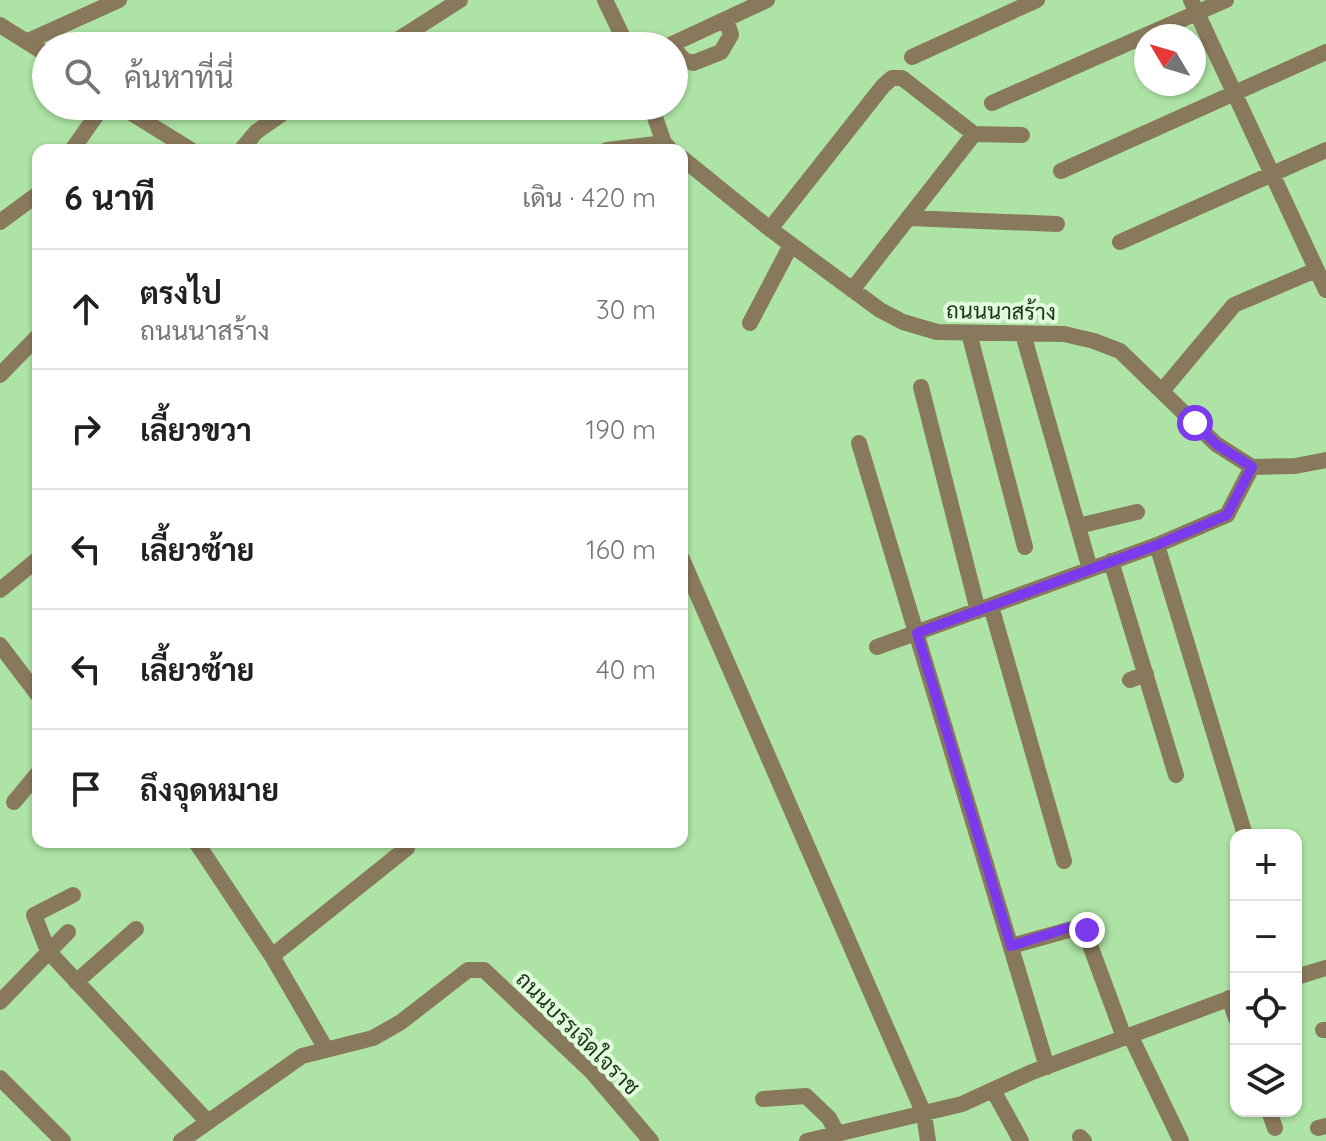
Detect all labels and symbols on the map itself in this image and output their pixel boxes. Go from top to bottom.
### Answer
north arrow [1134,24,1206,96]
street label: ถนนนาสร้าง [946,296,1056,326]
route start [1177,405,1213,441]
route end [1069,912,1105,948]
street label: ถนนบรรเจิดใจราช [510,965,646,1101]

